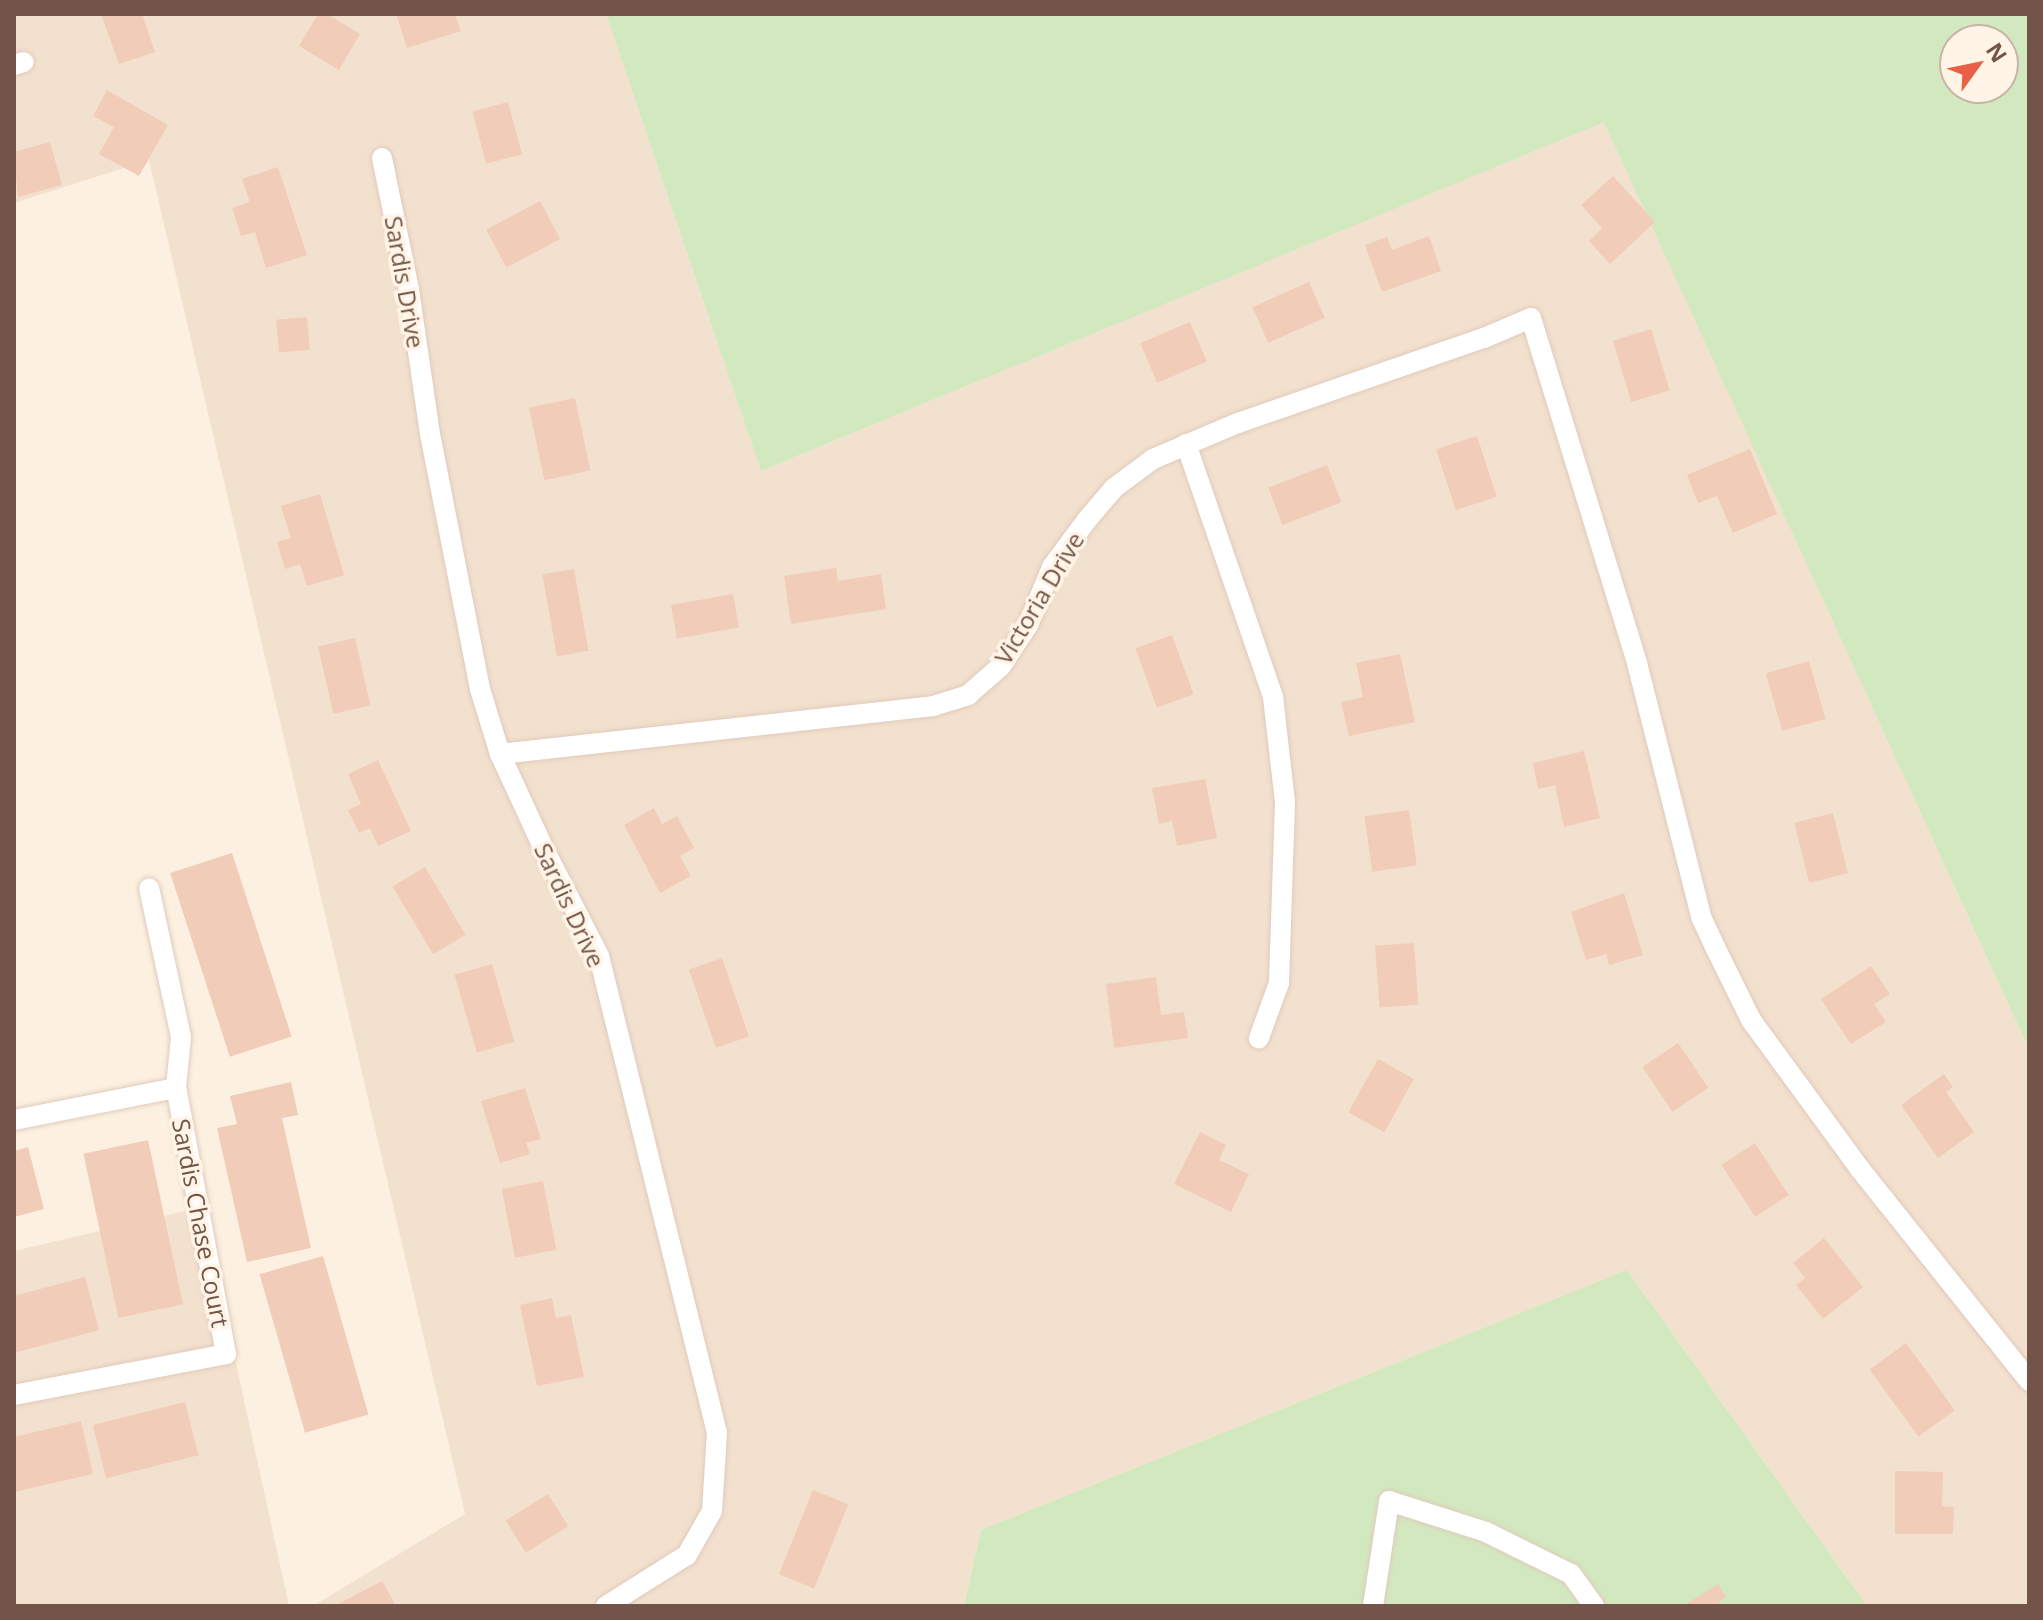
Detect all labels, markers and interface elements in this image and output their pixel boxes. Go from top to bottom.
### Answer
north arrow [1939,24,2019,104]
text: N [1980,36,2015,68]
street label: Sardis Drive [379,214,431,350]
street label: Victoria Drive [988,527,1090,669]
street label: Sardis Drive [529,838,611,972]
street label: Sardis Chase Court [167,1116,235,1330]

